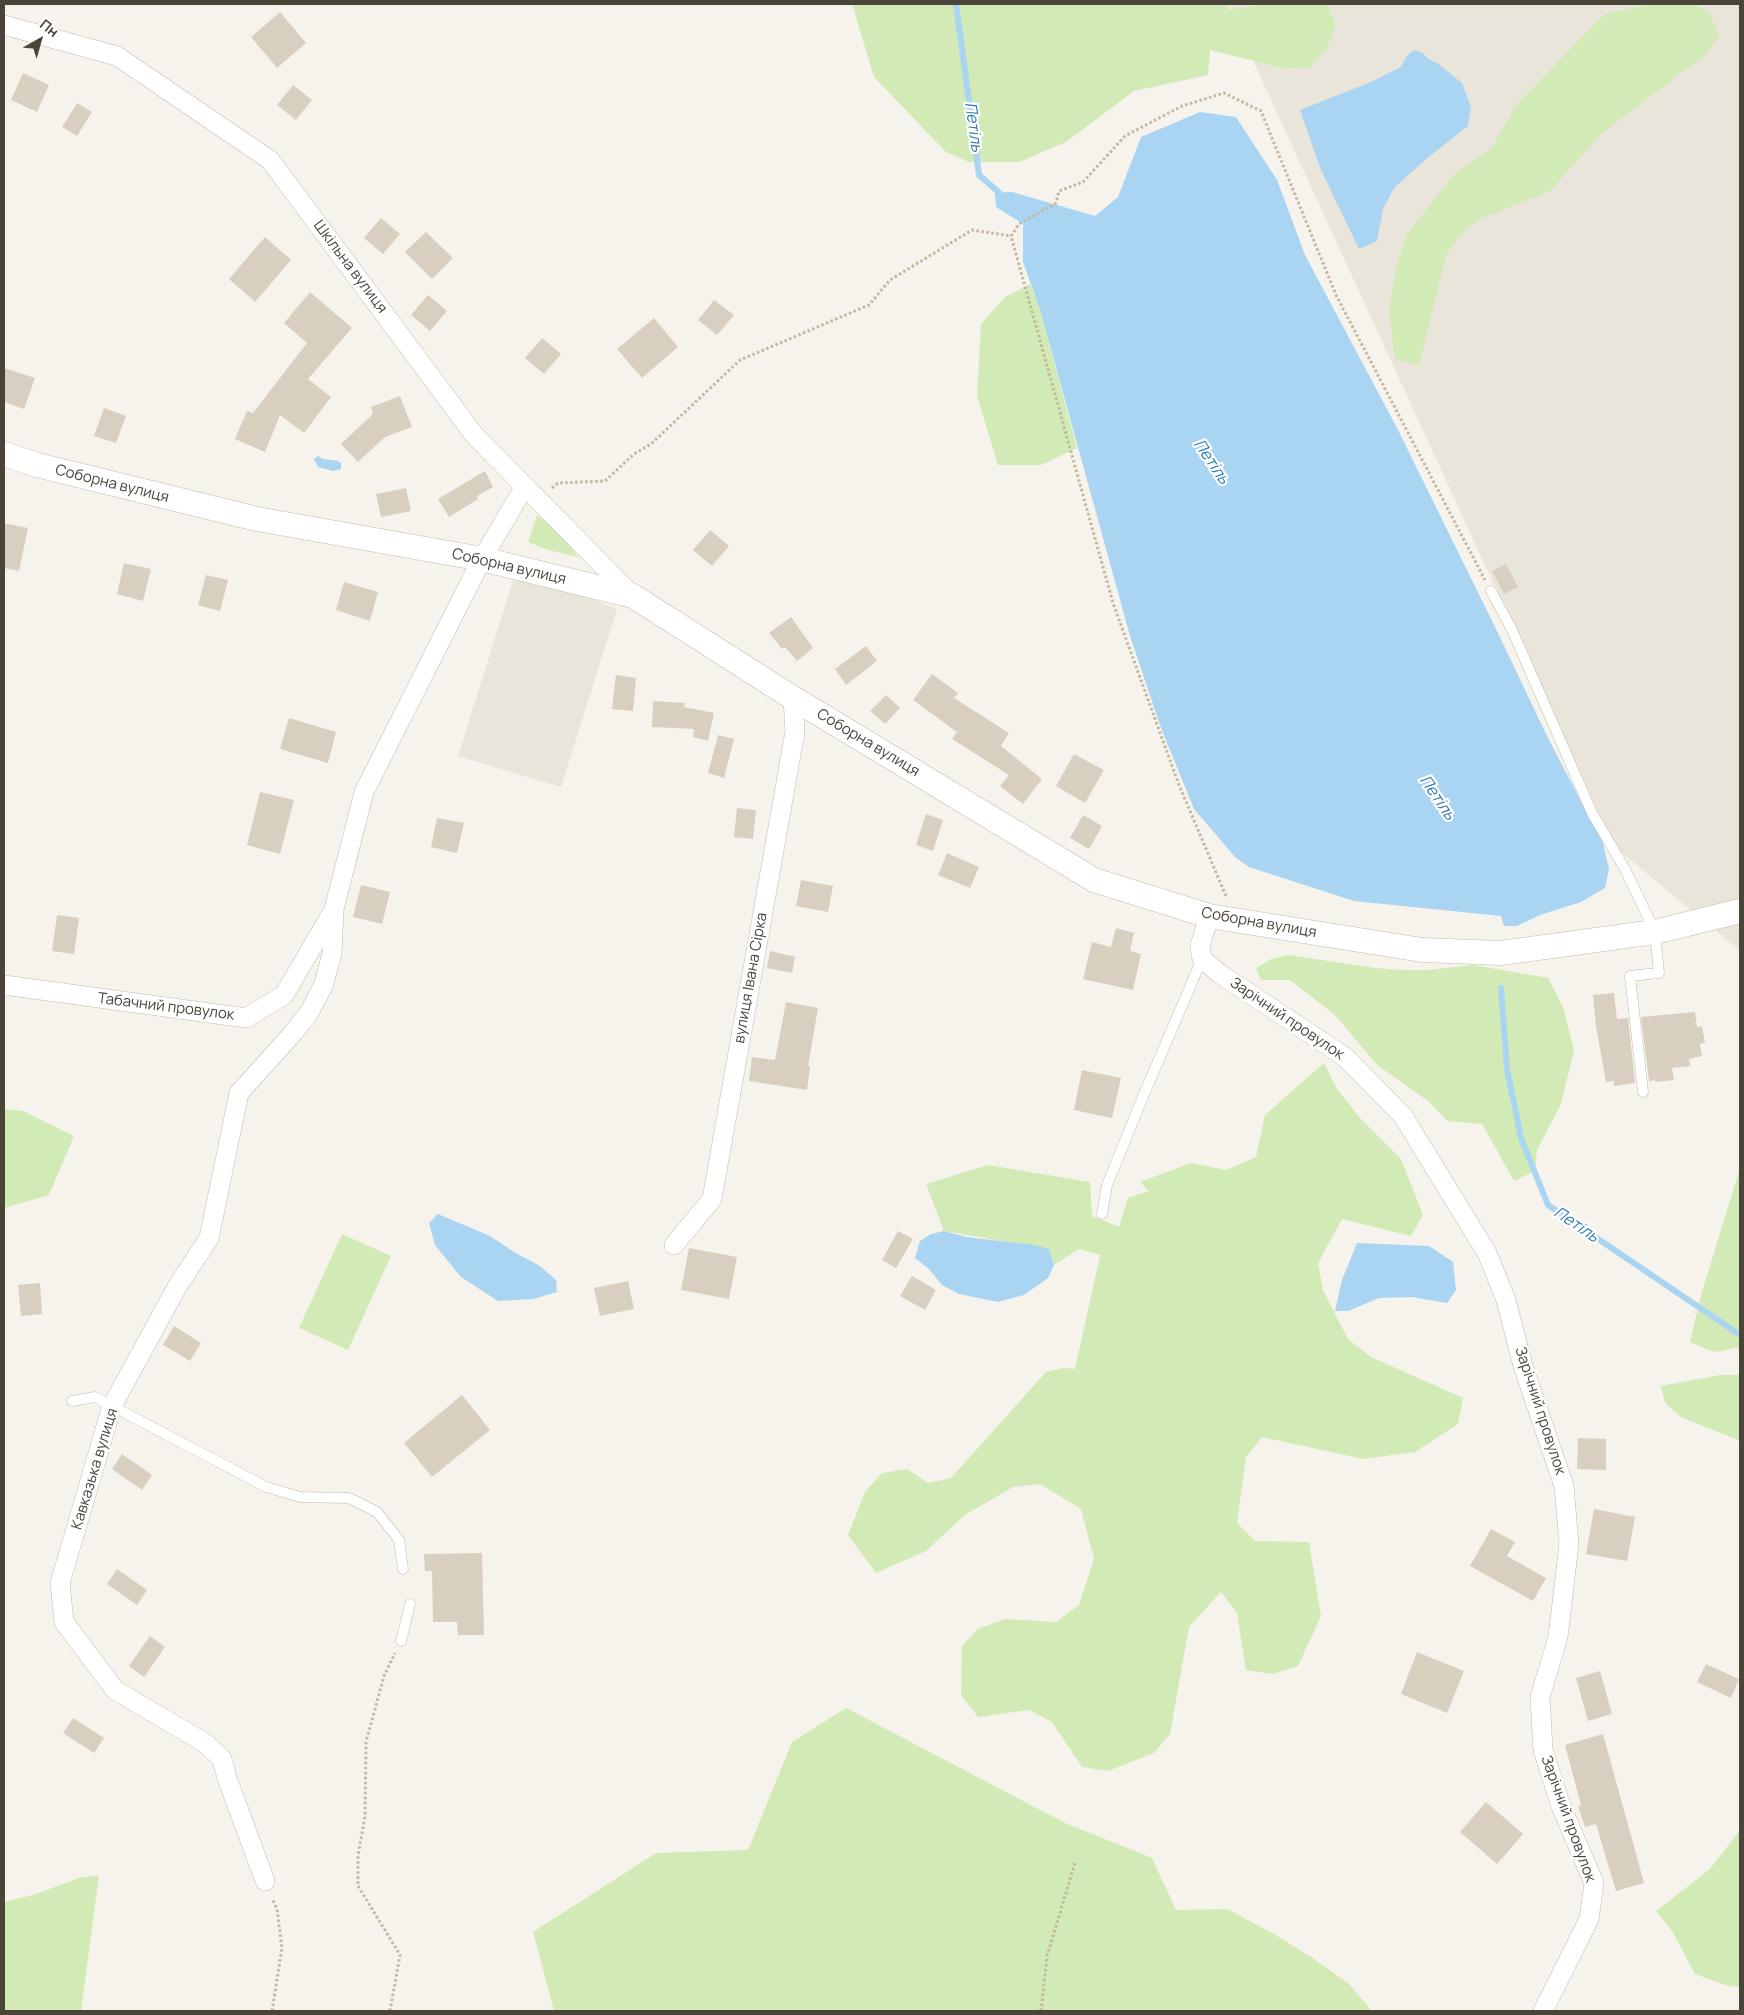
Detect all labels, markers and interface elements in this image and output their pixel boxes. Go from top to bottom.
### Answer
text: Пн [36,14,63,41]
north arrow [15,15,65,65]
water label: Петіль [960,101,986,153]
street label: Шкільна вулиця [309,217,391,317]
water label: Петіль [1189,436,1233,488]
street label: Соборна вулиця [53,461,171,507]
street label: Соборна вулиця [450,545,568,589]
street label: Соборна вулиця [813,705,923,781]
water label: Петіль [1415,772,1459,824]
street label: Соборна вулиця [1200,904,1318,942]
street label: вулиця Івана Сірка [731,911,771,1045]
street label: Зарічний провулок [1227,974,1347,1064]
street label: Табачний провулок [97,990,235,1024]
water label: Петіль [1550,1203,1602,1247]
street label: Зарічний провулок [1511,1345,1569,1477]
street label: Кавказька вулиця [68,1406,122,1532]
street label: Зарічний провулок [1537,1753,1599,1885]

